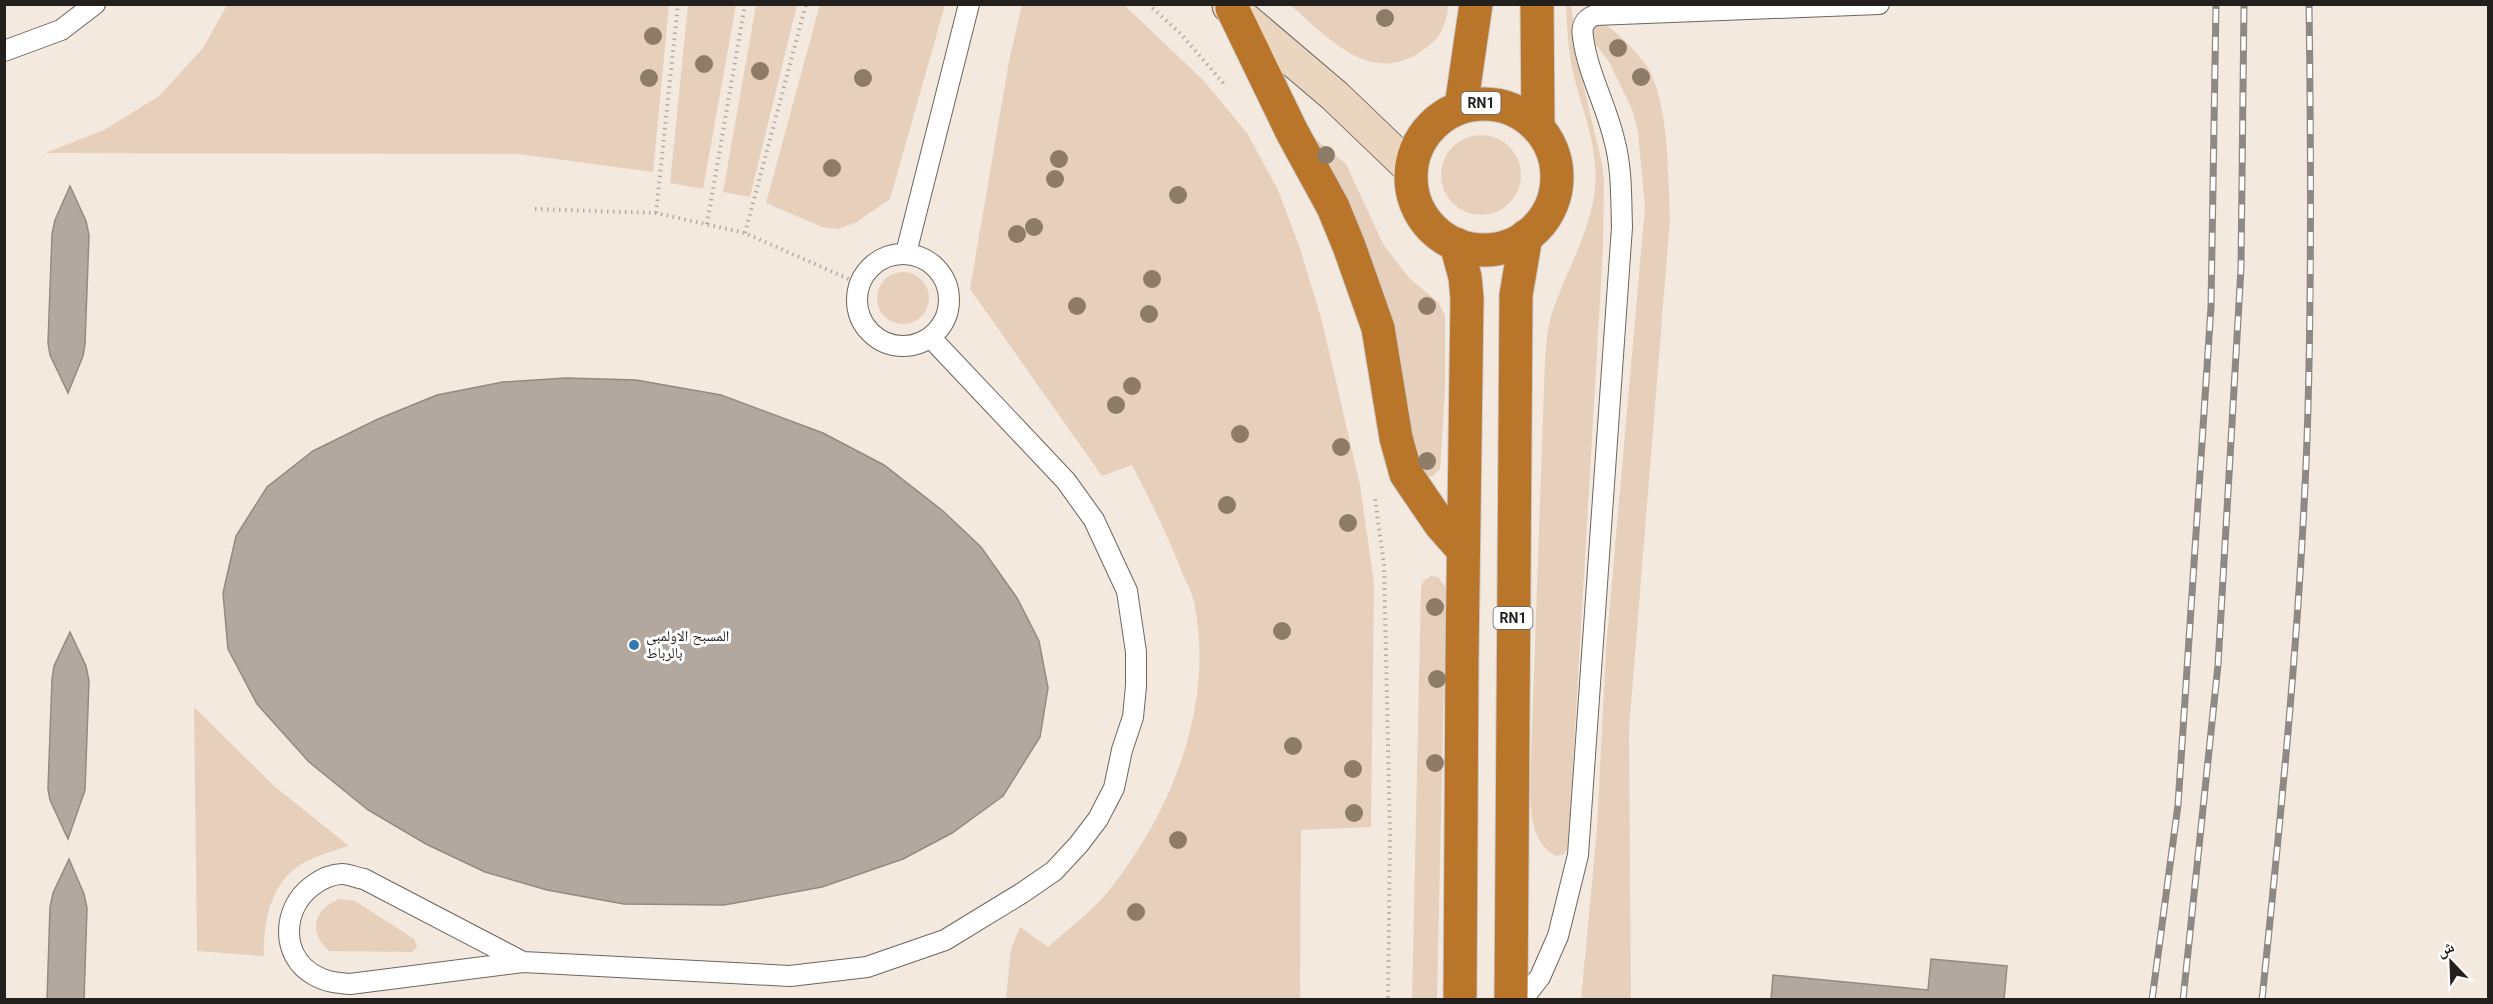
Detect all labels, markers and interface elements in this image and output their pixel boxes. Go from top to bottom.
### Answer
road number: RN1 [1462,92,1500,114]
road number: RN1 [1494,607,1532,629]
place label: المسبح الاولمبي بالرباط [646,627,729,662]
marker: المسبح الاولمبي بالرباط [627,638,641,652]
north arrow [2421,932,2481,992]
text: ش [2434,937,2457,961]

